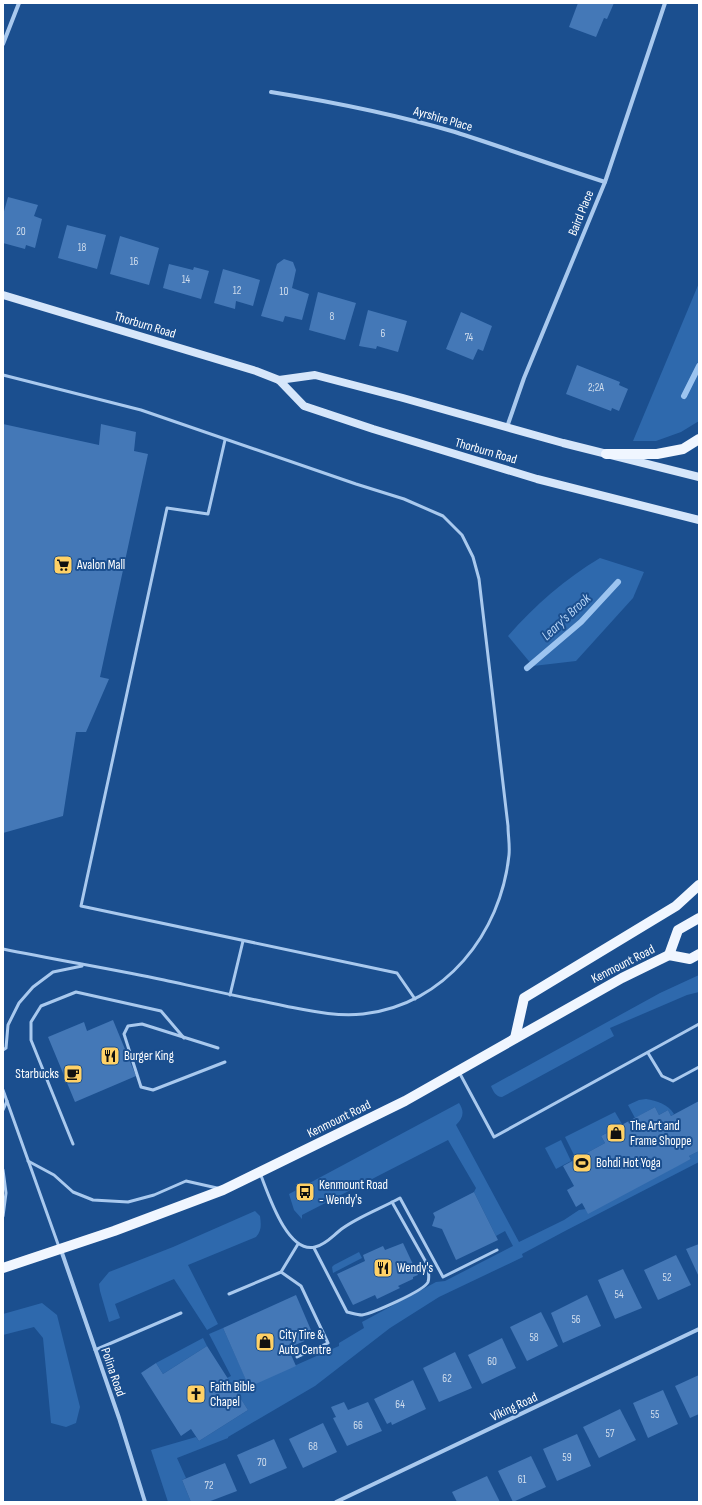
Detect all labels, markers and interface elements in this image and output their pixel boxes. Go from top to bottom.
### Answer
street label: Ayrshire Place [411,103,474,135]
street label: Baird Place [565,188,597,238]
house number: 20 [16,225,26,238]
house number: 18 [78,241,87,254]
house number: 16 [130,255,139,268]
house number: 14 [182,273,191,286]
house number: 12 [233,284,242,297]
house number: 10 [280,285,288,298]
street label: Thorburn Road [112,308,178,342]
house number: 8 [330,310,335,323]
house number: 6 [381,327,386,340]
house number: 74 [465,331,474,344]
house number: 2;2A [588,381,604,394]
street label: Thorburn Road [453,435,519,467]
supermarket icon: Avalon Mall [52,554,74,576]
place label: Avalon Mall [76,557,125,573]
water label: Leary's Brook [538,589,595,644]
street label: Kenmount Road [589,941,657,987]
restaurant icon: Burger King [99,1045,121,1067]
place label: Burger King [124,1048,174,1064]
cafe icon: Starbucks [62,1063,84,1085]
place label: Starbucks [15,1066,59,1082]
street label: Kenmount Road [304,1097,374,1141]
place label: The Art and Frame Shoppe [630,1118,692,1149]
shop icon: The Art and Frame Shoppe [605,1122,627,1144]
sports icon: Bohdi Hot Yoga [571,1152,593,1174]
place label: Bohdi Hot Yoga [596,1155,661,1171]
place label: Kenmount Road - Wendy's [319,1177,388,1208]
bus stop icon: Kenmount Road - Wendy's [294,1181,316,1203]
restaurant icon: Wendy's [372,1257,394,1279]
place label: Wendy's [397,1260,434,1276]
house number: 52 [663,1271,672,1284]
house number: 54 [614,1288,624,1301]
house number: 56 [571,1313,581,1326]
place label: City Tire & Auto Centre [278,1327,331,1358]
shop icon: City Tire & Auto Centre [254,1331,276,1353]
house number: 58 [529,1331,539,1344]
street label: Polina Road [97,1346,129,1398]
house number: 60 [487,1355,497,1368]
house number: 62 [442,1372,452,1385]
place label: Faith Bible Chapel [210,1379,255,1410]
church icon: Faith Bible Chapel [185,1383,207,1405]
street label: Viking Road [488,1389,540,1425]
house number: 64 [395,1398,405,1411]
house number: 55 [651,1408,659,1421]
house number: 66 [353,1419,363,1432]
house number: 57 [606,1427,615,1440]
house number: 68 [308,1440,318,1453]
house number: 59 [562,1451,572,1464]
house number: 70 [257,1456,267,1469]
house number: 61 [518,1473,526,1486]
house number: 72 [205,1479,214,1492]

